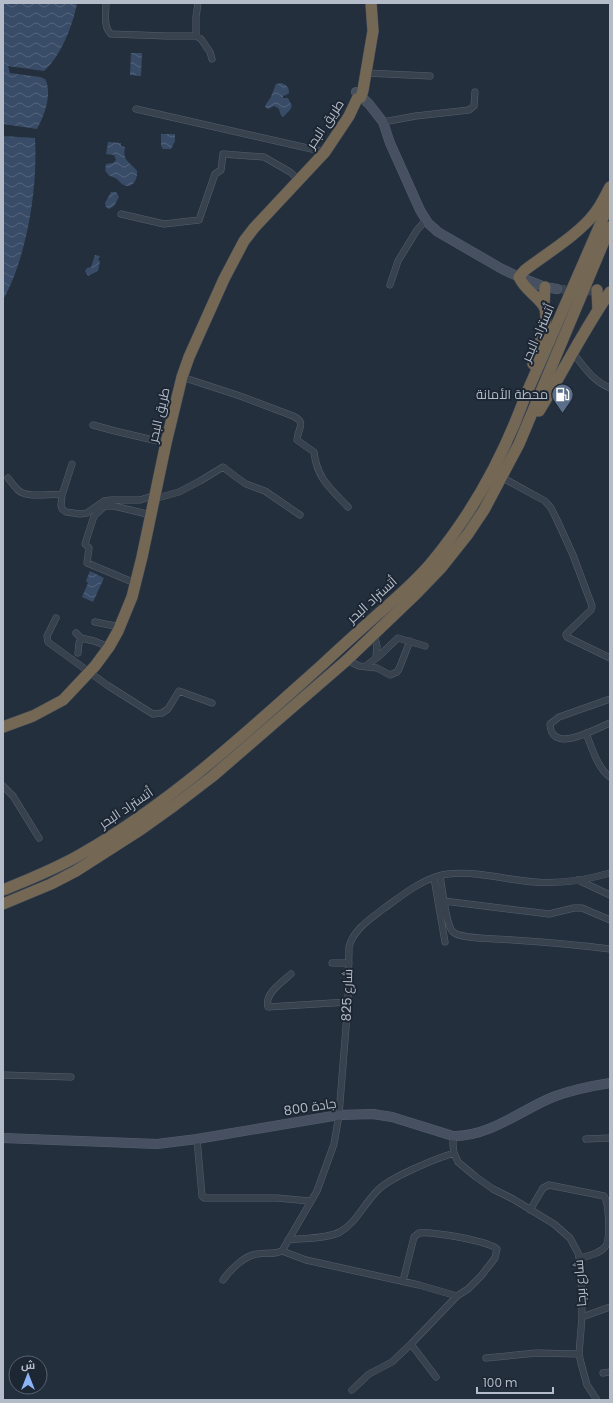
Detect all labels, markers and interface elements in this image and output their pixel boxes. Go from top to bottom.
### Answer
street label: طريق البحر [301,96,348,153]
street label: أتستراد البحر [516,300,559,366]
fuel station icon: محطة الأمانة [550,381,576,414]
place label: محطة الأمانة [476,385,548,404]
street label: طريق البحر [143,386,175,445]
street label: أتستراد البحر [342,572,402,628]
street label: أتستراد البحر [94,783,157,834]
street label: شارع 825 [337,968,357,1022]
street label: جادة 800 [282,1093,338,1121]
street label: شارع برجا [569,1259,591,1307]
north arrow [8,1355,48,1395]
text: ش [21,1357,35,1373]
scale bar [477,1369,553,1395]
text: 100 m [483,1374,517,1391]

